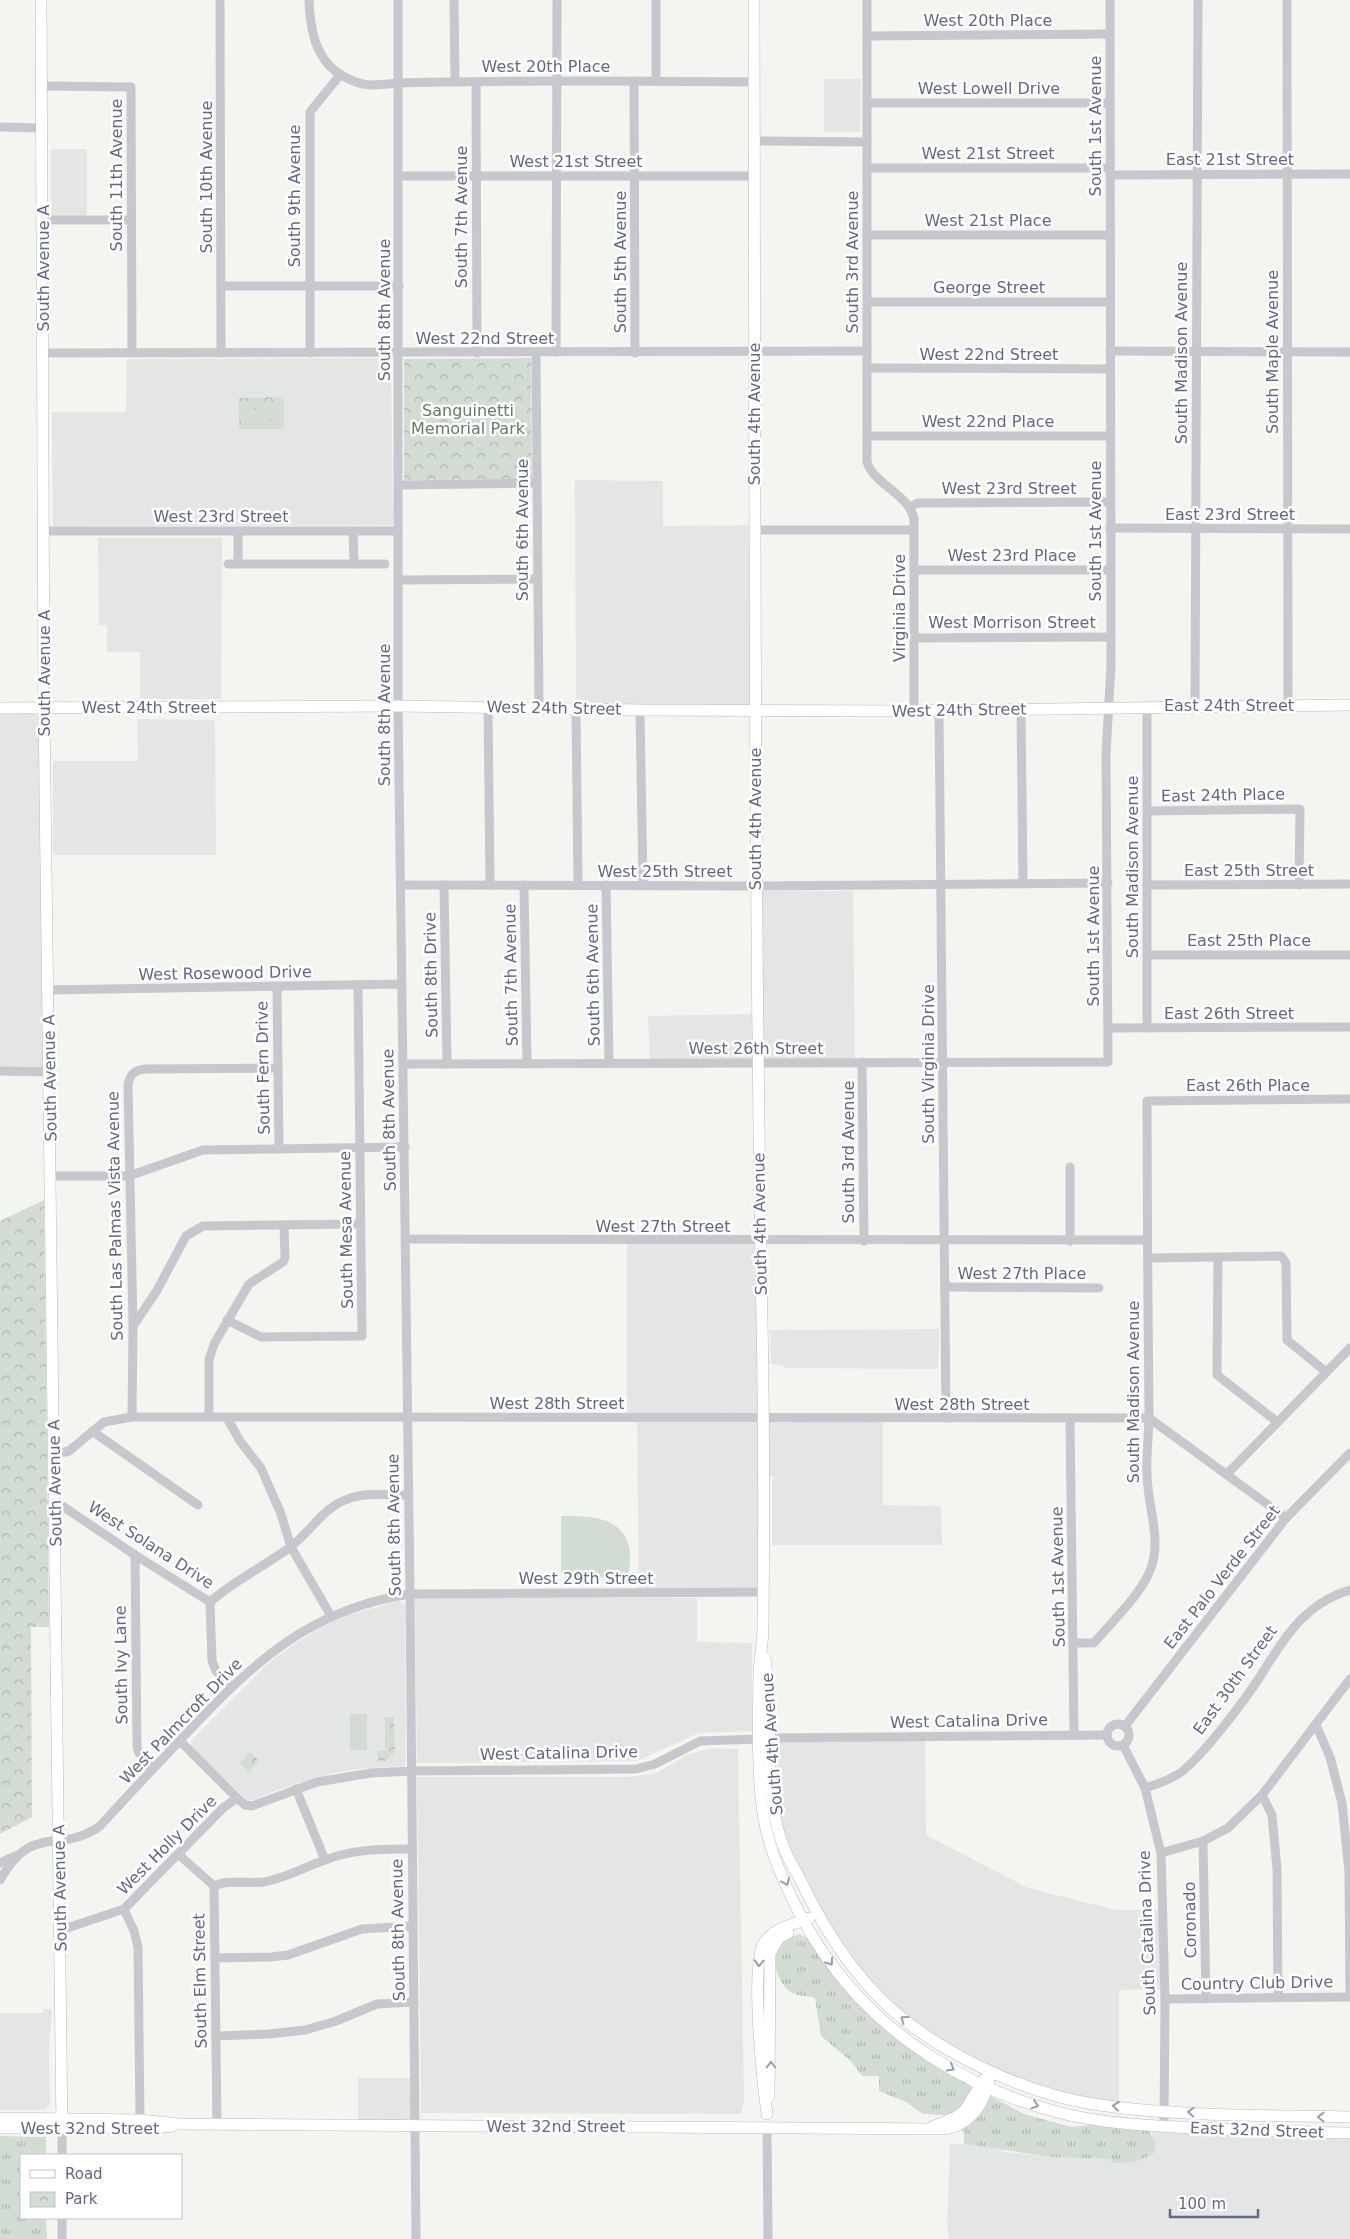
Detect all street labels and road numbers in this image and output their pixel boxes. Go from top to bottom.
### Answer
street label: West 20th Place [924,11,1052,30]
street label: South 1st Avenue [1086,56,1105,196]
street label: West 20th Place [482,57,610,76]
street label: West Lowell Drive [918,79,1060,98]
street label: South 11th Avenue [107,99,126,251]
street label: South 10th Avenue [197,101,216,253]
street label: South 9th Avenue [285,125,304,267]
street label: West 21st Street [921,144,1055,163]
street label: South 7th Avenue [452,146,471,288]
street label: East 21st Street [1166,150,1294,169]
street label: West 21st Street [509,152,643,171]
street label: South 5th Avenue [611,191,630,333]
street label: South 3rd Avenue [843,191,862,333]
street label: South Avenue A [34,204,53,332]
street label: West 21st Place [924,211,1052,230]
street label: South 8th Avenue [375,239,394,381]
street label: South Madison Avenue [1172,262,1191,444]
street label: South Maple Avenue [1263,270,1282,434]
street label: George Street [933,278,1045,297]
street label: West 22nd Street [416,329,554,348]
street label: South 4th Avenue [745,343,764,485]
street label: West 22nd Street [920,345,1058,364]
street label: West 22nd Place [922,412,1054,431]
street label: South 6th Avenue [513,459,532,601]
street label: South 1st Avenue [1086,461,1105,601]
street label: West 23rd Street [942,479,1076,498]
street label: East 23rd Street [1165,505,1295,524]
street label: West 23rd Street [154,507,288,526]
street label: West 23rd Place [948,546,1076,565]
street label: Virginia Drive [890,554,909,662]
street label: South Avenue A [35,609,54,737]
street label: West Morrison Street [928,613,1096,632]
street label: South 8th Avenue [375,644,394,786]
street label: East 24th Street [1164,696,1294,715]
street label: West 24th Street [486,697,622,719]
street label: West 24th Street [82,698,216,717]
street label: West 24th Street [891,699,1027,721]
street label: South 4th Avenue [746,748,765,890]
street label: South Madison Avenue [1123,776,1142,958]
street label: East 24th Place [1161,784,1285,806]
street label: East 25th Street [1184,861,1314,880]
street label: West 25th Street [598,862,732,881]
street label: South 1st Avenue [1084,866,1103,1006]
street label: South 7th Avenue [500,903,522,1047]
street label: South 6th Avenue [582,903,604,1047]
street label: South 8th Drive [420,912,442,1038]
street label: East 25th Place [1187,931,1311,950]
street label: West Rosewood Drive [138,962,312,984]
street label: South Virginia Drive [919,984,938,1144]
street label: South Fern Drive [252,1001,274,1135]
street label: East 26th Street [1164,1004,1294,1023]
street label: South Avenue A [39,1014,61,1142]
street label: West 26th Street [689,1039,823,1058]
street label: South 8th Avenue [378,1048,400,1192]
street label: East 26th Place [1186,1076,1310,1095]
street label: South 3rd Avenue [839,1081,858,1223]
street label: South Las Palmas Vista Avenue [103,1091,127,1341]
street label: South Mesa Avenue [335,1151,357,1309]
street label: South 4th Avenue [749,1152,771,1296]
street label: West 27th Street [596,1217,730,1236]
street label: West 27th Place [958,1264,1086,1283]
street label: South Madison Avenue [1124,1301,1143,1483]
street label: West 28th Street [490,1394,624,1413]
street label: West 28th Street [895,1395,1029,1414]
street label: South Avenue A [44,1419,66,1547]
street label: South 8th Avenue [383,1453,405,1597]
street label: West Solana Drive [84,1497,218,1593]
street label: East Palo Verde Street [1160,1501,1284,1653]
street label: South 1st Avenue [1047,1506,1069,1648]
street label: West 29th Street [519,1569,653,1588]
street label: South Ivy Lane [110,1605,132,1725]
street label: East 30th Street [1189,1622,1281,1738]
street label: West Palmcroft Drive [116,1654,246,1788]
street label: South 4th Avenue [758,1672,786,1816]
street label: West Catalina Drive [890,1710,1048,1732]
street label: West Catalina Drive [480,1742,638,1764]
street label: West Holly Drive [113,1791,221,1899]
street label: South Avenue A [49,1824,71,1952]
street label: South Catalina Drive [1135,1850,1159,2016]
street label: South 8th Avenue [387,1858,409,2002]
street label: Coronado [1180,1881,1200,1959]
street label: South Elm Street [189,1913,211,2049]
street label: Country Club Drive [1181,1972,1333,1994]
street label: West 32nd Street [487,2117,625,2136]
street label: East 32nd Street [1190,2118,1324,2142]
street label: West 32nd Street [21,2119,159,2138]

